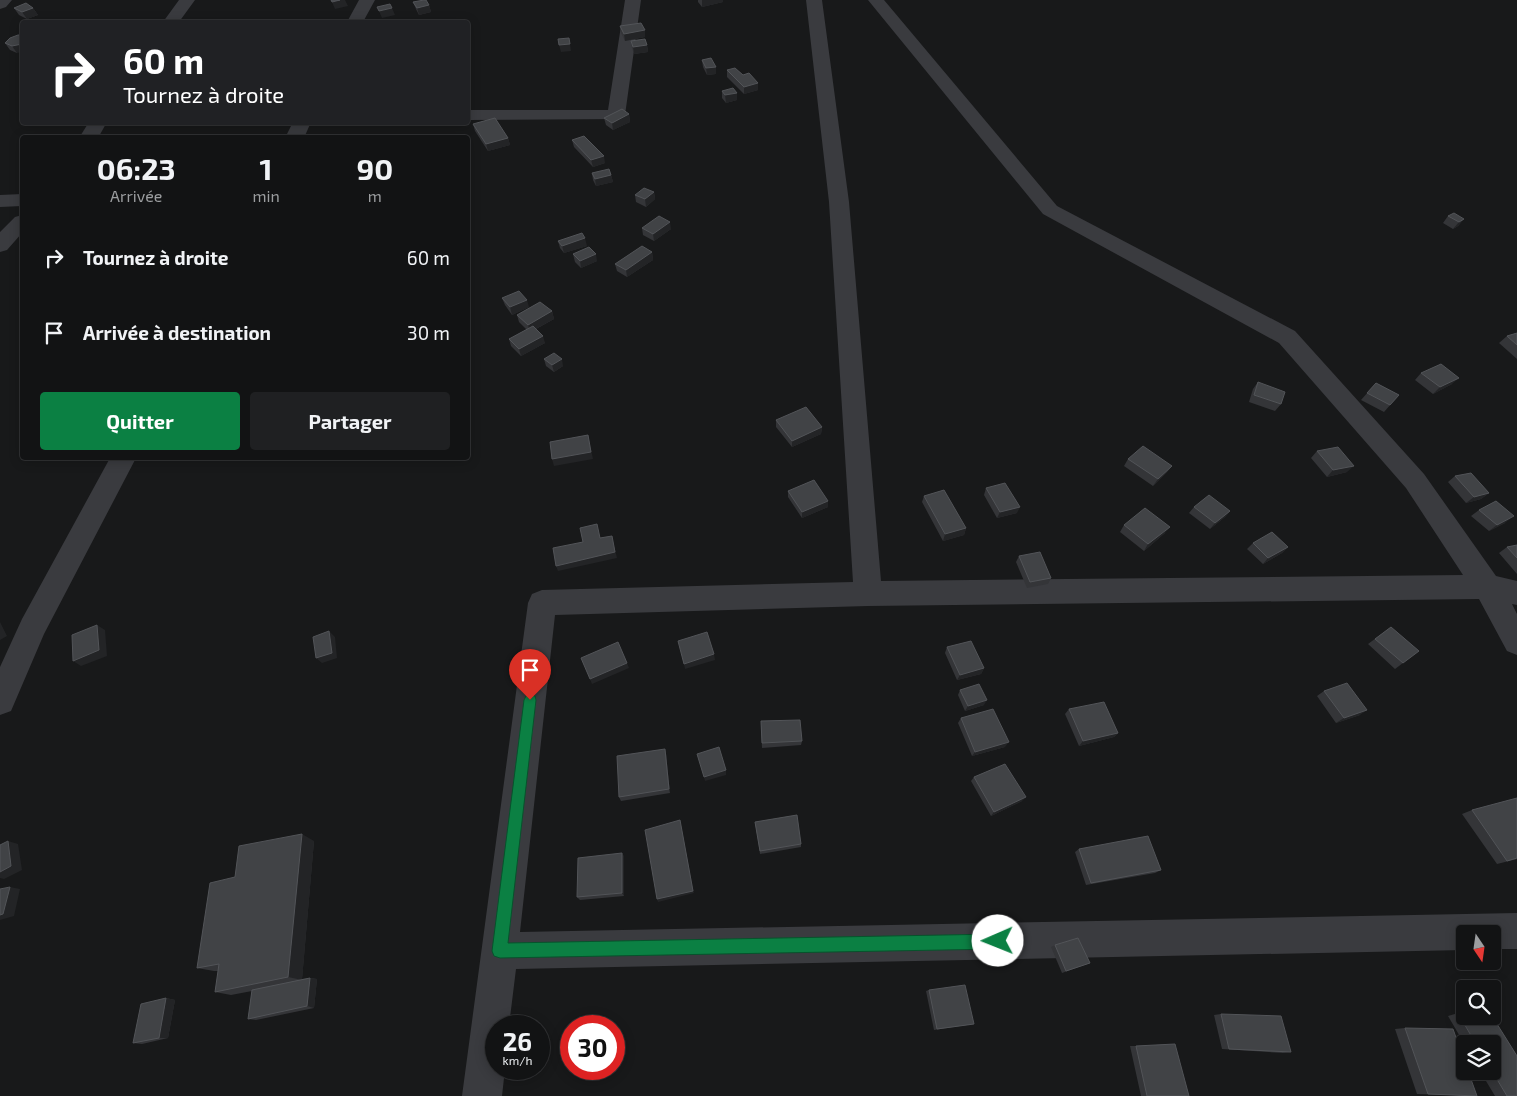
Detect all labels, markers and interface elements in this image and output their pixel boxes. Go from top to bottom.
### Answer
text: 60 m [123,39,204,81]
icon: right [40,40,105,105]
text: Tournez à droite [123,81,284,107]
text: 06:23 [97,150,176,186]
text: 1 [260,150,273,186]
text: 90 [357,150,393,186]
text: Arrivée [110,186,162,205]
text: min [252,186,280,205]
text: m [368,186,382,205]
icon: right [40,244,68,272]
text: Tournez à droite [83,246,229,269]
text: 60 m [407,246,450,269]
icon: arrive [40,319,68,347]
text: Arrivée à destination [83,321,271,344]
text: 30 m [407,321,450,344]
button: Quitter [40,392,240,450]
button: Partager [250,392,450,450]
pin [509,649,551,700]
icon: arrive [516,656,544,684]
position arrow [971,914,1023,966]
north arrow [1456,925,1501,970]
map controls [1456,925,1501,1080]
button: search [1456,980,1501,1025]
speed limit sign: 30 [560,1015,625,1080]
text: 26 [503,1026,532,1056]
button: layers [1456,1035,1501,1080]
text: km/h [503,1053,532,1067]

